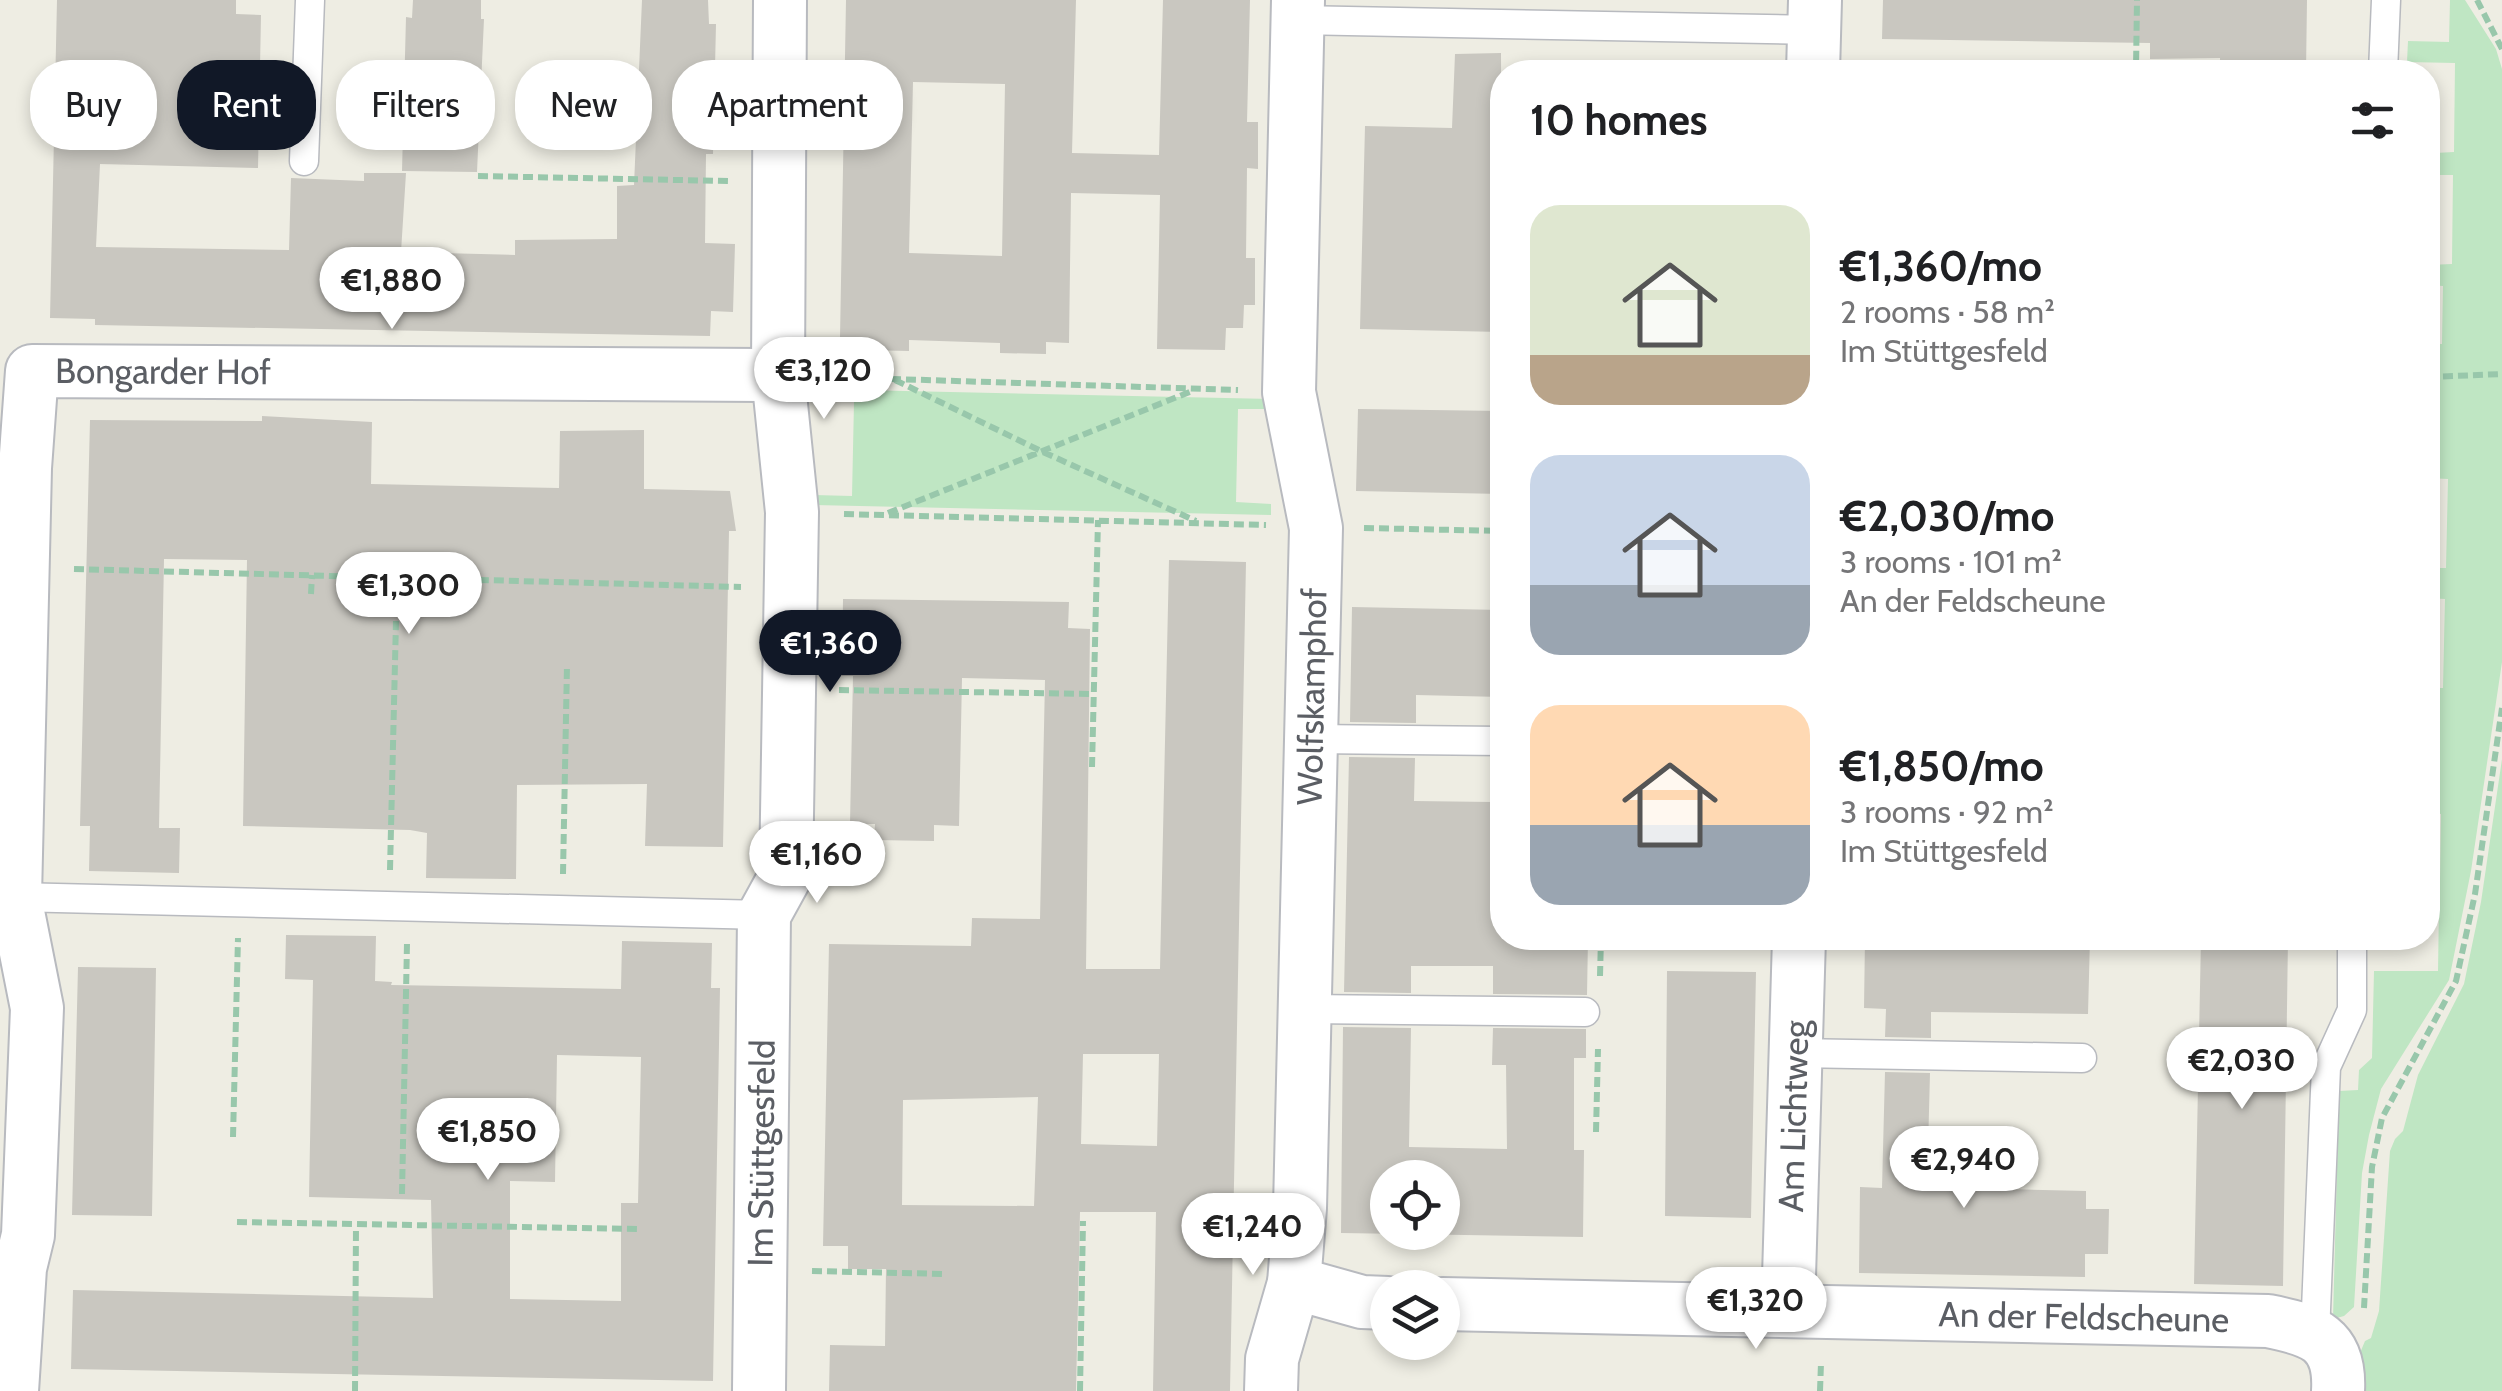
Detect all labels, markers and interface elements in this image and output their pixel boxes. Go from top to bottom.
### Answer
chip: Buy [30,60,157,150]
chip: Rent [177,60,316,150]
chip: Filters [336,60,495,150]
chip: New [515,60,652,150]
chip: Apartment [672,60,903,150]
icon: filters [2345,93,2400,148]
text: 10 homes [1530,94,1708,146]
text: €1,360/mo [1840,240,2042,292]
icon: home [1610,245,1730,365]
pin: €1,880 [311,247,473,332]
text: €1,880 [342,260,443,299]
text: 2 rooms · 58 m² [1840,292,2055,331]
text: Im Stüttgesfeld [1840,331,2048,370]
pin: €3,120 [743,337,905,422]
street label: Bongarder Hof [55,349,271,393]
text: €3,120 [776,350,872,389]
text: €2,030/mo [1840,490,2054,542]
icon: home [1610,495,1730,615]
text: 3 rooms · 101 m² [1840,542,2062,581]
pin: €1,300 [328,552,490,637]
text: €1,300 [358,565,460,604]
text: An der Feldscheune [1840,581,2106,620]
street label: Wolfskamphof [1287,587,1336,806]
pin: €1,360 [749,610,911,695]
text: €1,360 [781,623,879,662]
text: €1,850/mo [1840,740,2044,792]
icon: home [1610,745,1730,865]
text: 3 rooms · 92 m² [1840,792,2054,831]
pin: €1,160 [736,821,898,906]
text: Im Stüttgesfeld [1840,831,2048,870]
text: €1,160 [771,834,863,873]
street label: Am Lichtweg [1769,1019,1818,1213]
pin: €2,030 [2161,1027,2323,1112]
street label: Im Stüttgesfeld [738,1039,784,1267]
text: €2,030 [2188,1040,2296,1079]
pin: €1,850 [407,1098,569,1183]
text: €1,850 [439,1111,537,1150]
pin: €2,940 [1883,1126,2045,1211]
text: €2,940 [1912,1139,2016,1178]
map controls [1370,1160,1460,1360]
button: locate [1370,1160,1460,1250]
pin: €1,240 [1172,1193,1334,1278]
text: €1,240 [1203,1206,1303,1245]
pin: €1,320 [1675,1267,1837,1352]
button: layers [1370,1270,1460,1360]
text: €1,320 [1708,1280,1804,1319]
street label: An der Feldscheune [1938,1292,2230,1341]

